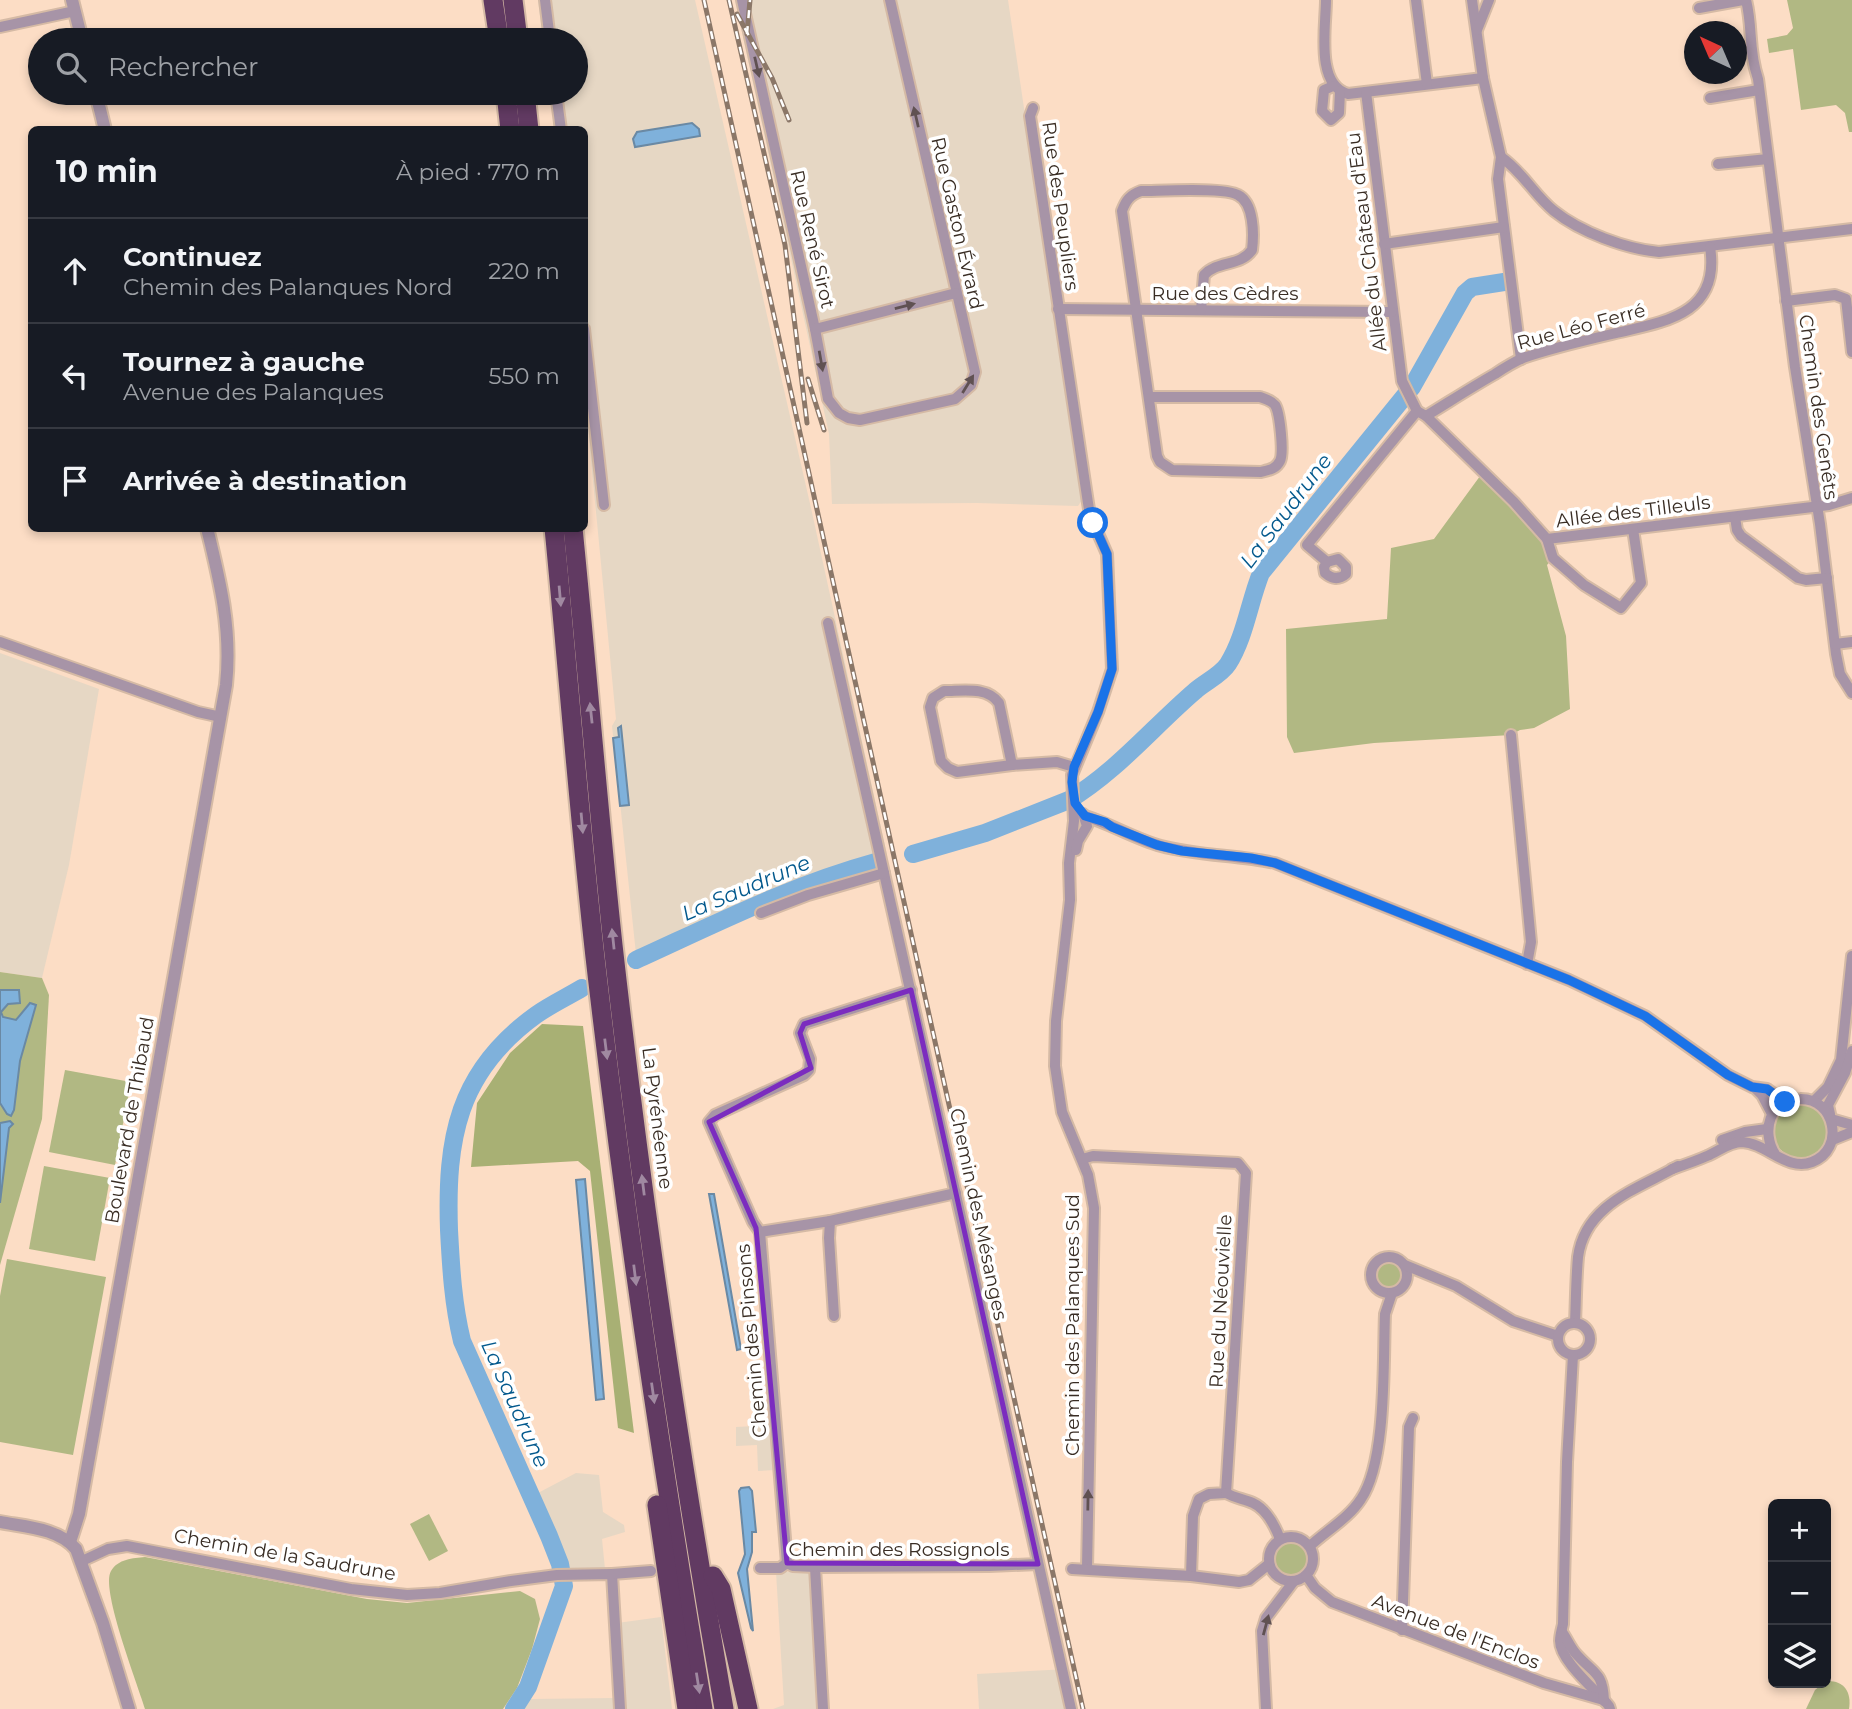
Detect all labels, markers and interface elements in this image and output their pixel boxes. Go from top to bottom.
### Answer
north arrow [1684,21,1747,84]
search box [28,28,588,105]
icon: search [52,48,90,86]
text: Rechercher [108,51,258,83]
one-way arrow [751,56,762,78]
one-way arrow [910,106,921,128]
street label: Rue des Peupliers [1037,120,1084,292]
street label: Allée du Château d'Eau [1342,131,1391,353]
street label: Rue Gaston Évrard [926,135,989,312]
text: 10 min [56,153,158,190]
text: À pied · 770 m [396,158,560,186]
street label: Rue René Sirot [785,168,840,311]
text: Continuez [123,241,262,273]
icon: ahead [56,252,94,290]
text: 220 m [488,257,560,285]
text: Chemin des Palanques Nord [123,273,453,301]
street label: Rue des Cèdres [1151,282,1299,305]
street label: Rue Léo Ferré [1514,298,1648,355]
one-way arrow [894,300,916,311]
street label: Chemin des Genêts [1794,313,1843,501]
text: Tournez à gauche [123,346,365,378]
one-way arrow [816,350,827,372]
icon: left [56,357,94,395]
text: 550 m [488,362,560,390]
one-way arrow [961,375,974,394]
text: Avenue des Palanques [123,378,384,406]
water label: La Saudrune [1234,449,1337,573]
icon: arrive [56,462,94,500]
text: Arrivée à destination [123,465,407,497]
street label: Allée des Tilleuls [1555,491,1712,532]
route start [1077,507,1108,538]
one-way arrow [555,586,566,608]
one-way arrow [585,702,596,724]
one-way arrow [577,812,588,834]
water label: La Saudrune [678,849,814,926]
one-way arrow [607,928,618,950]
street label: Boulevard de Thibaud [100,1015,159,1225]
one-way arrow [601,1038,612,1060]
street label: La Pyrénéenne [637,1046,678,1190]
route end [1769,1086,1800,1117]
street label: Chemin des Mésanges [945,1106,1012,1322]
one-way arrow [637,1174,648,1196]
street label: Chemin des Palanques Sud [1061,1194,1084,1456]
street label: Rue du Néouvielle [1204,1214,1237,1388]
street label: Chemin des Pinsons [732,1243,771,1439]
one-way arrow [630,1264,641,1286]
water label: La Saudrune [476,1336,555,1471]
one-way arrow [647,1382,658,1404]
one-way arrow [1083,1488,1094,1510]
map controls [1768,1499,1831,1688]
button: + [1768,1499,1831,1562]
street label: Chemin de la Saudrune [172,1524,398,1585]
street label: Chemin des Rossignols [789,1538,1009,1561]
button: − [1768,1562,1831,1625]
street label: Avenue de l'Enclos [1369,1589,1543,1674]
one-way arrow [1261,1613,1272,1635]
button: layers [1768,1625,1831,1688]
one-way arrow [693,1672,704,1694]

